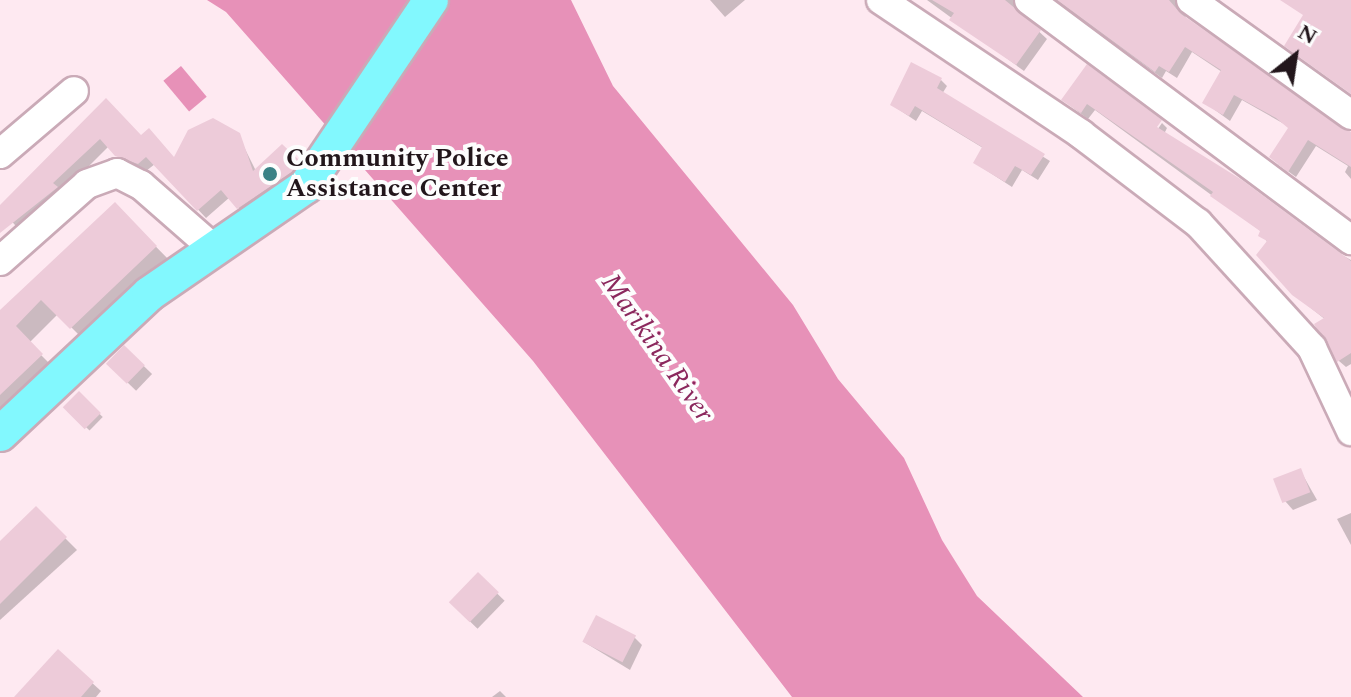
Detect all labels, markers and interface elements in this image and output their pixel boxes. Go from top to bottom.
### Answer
north arrow [1255,16,1335,96]
text: N [1291,16,1323,54]
place label: Community Police Assistance Center [286,143,509,204]
marker: Community Police Assistance Center [261,165,279,183]
water label: Marikina River [594,267,720,429]

